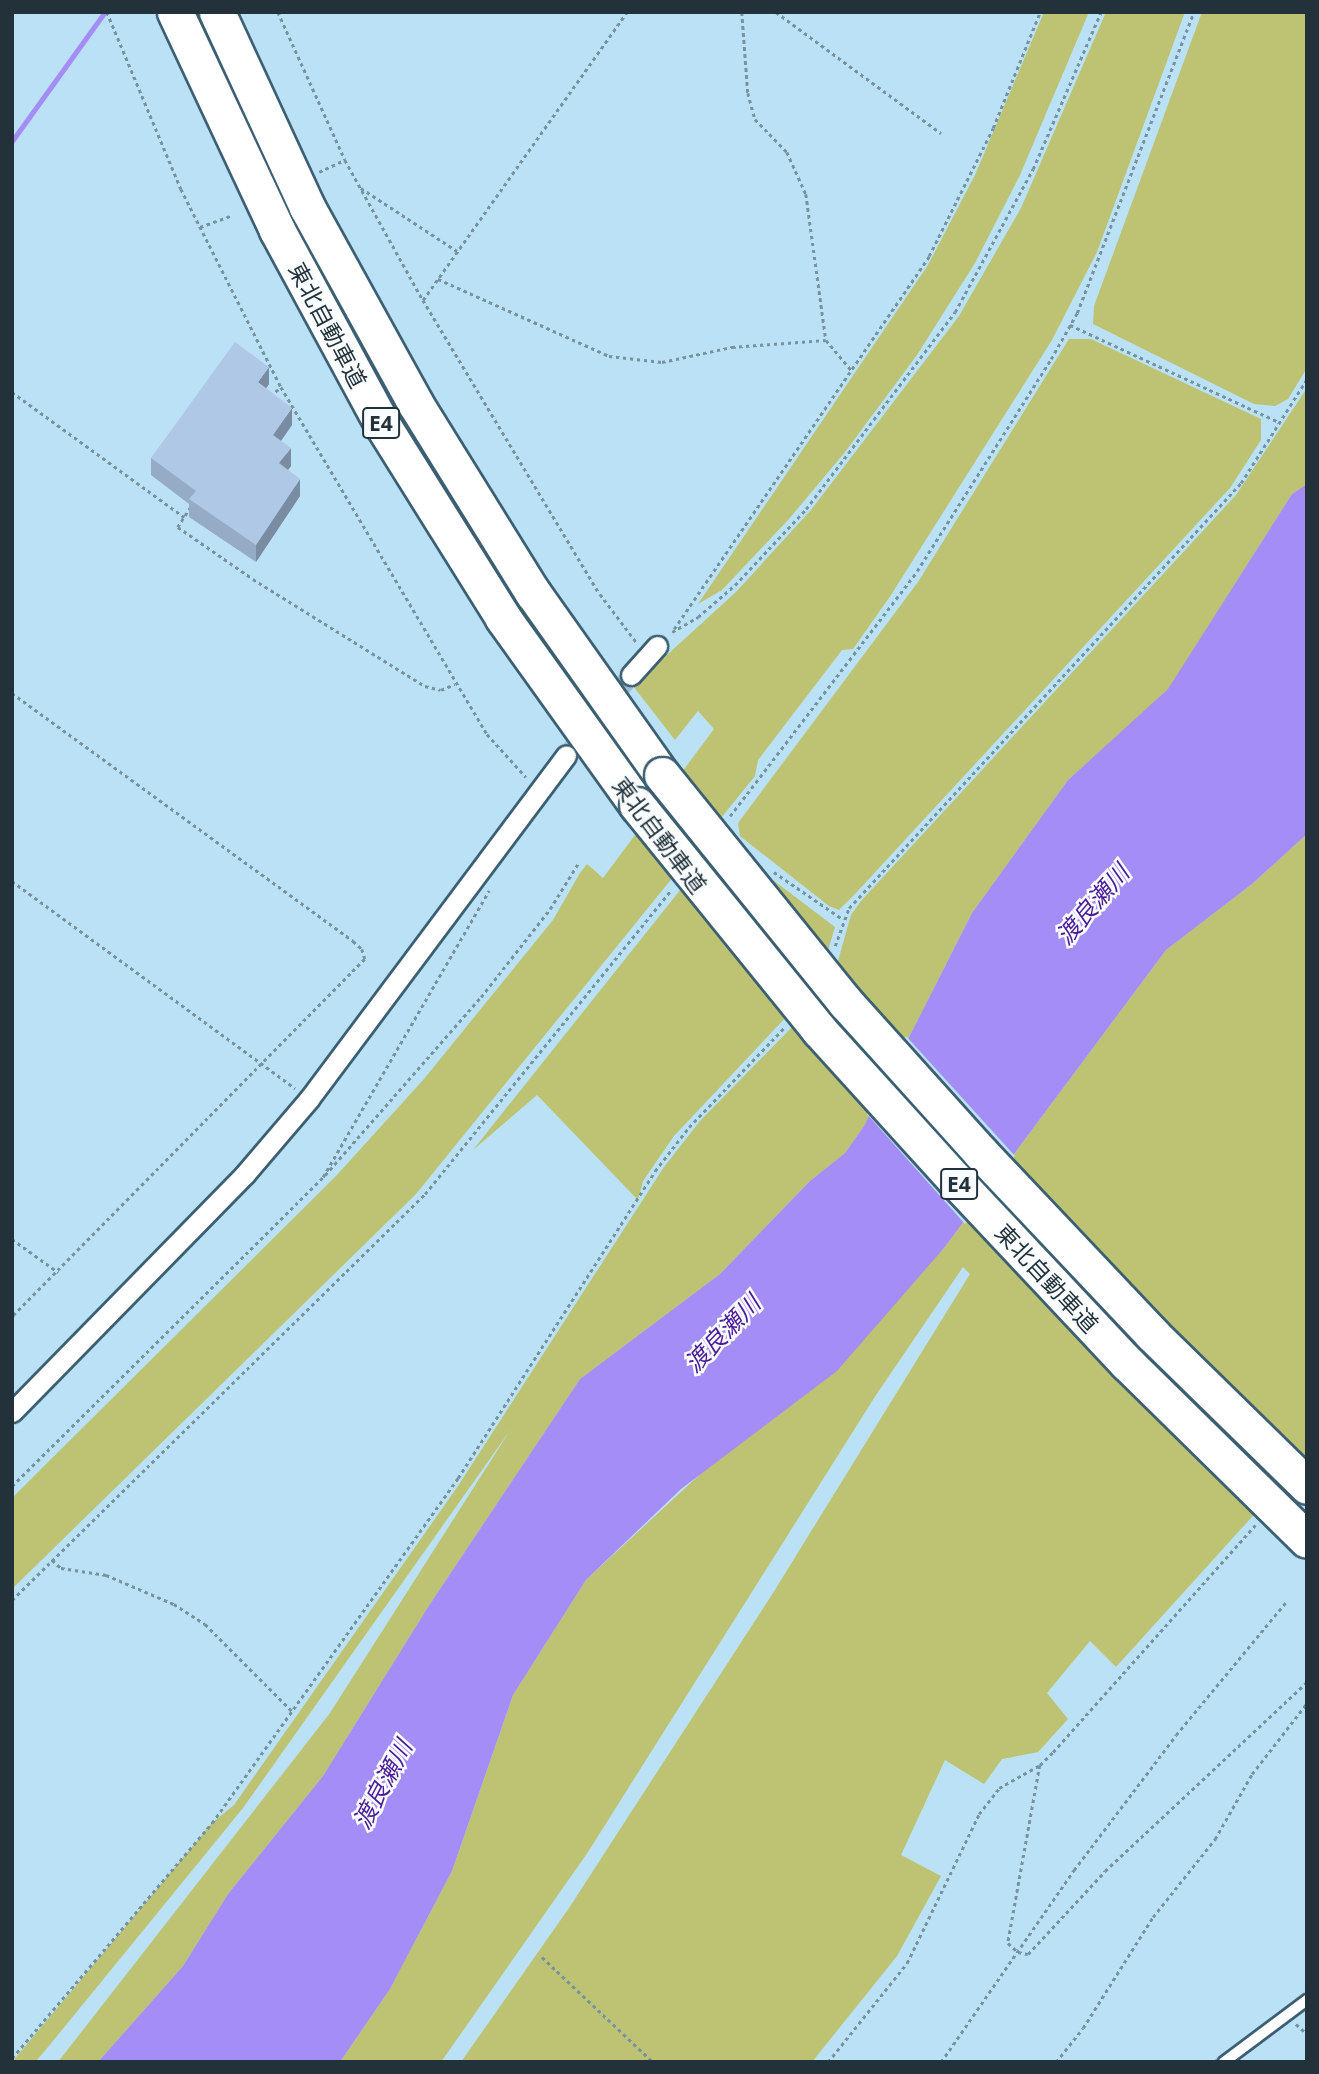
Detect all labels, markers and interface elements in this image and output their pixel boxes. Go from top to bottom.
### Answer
street label: 東北自動車道 [283,258,373,392]
road number: E4 [362,406,400,440]
street label: 東北自動車道 [607,772,713,898]
water label: 渡良瀬川 [1050,858,1134,950]
road number: E4 [940,1166,978,1202]
street label: 東北自動車道 [990,1218,1104,1338]
water label: 渡良瀬川 [678,1288,766,1378]
water label: 渡良瀬川 [347,1735,417,1833]

